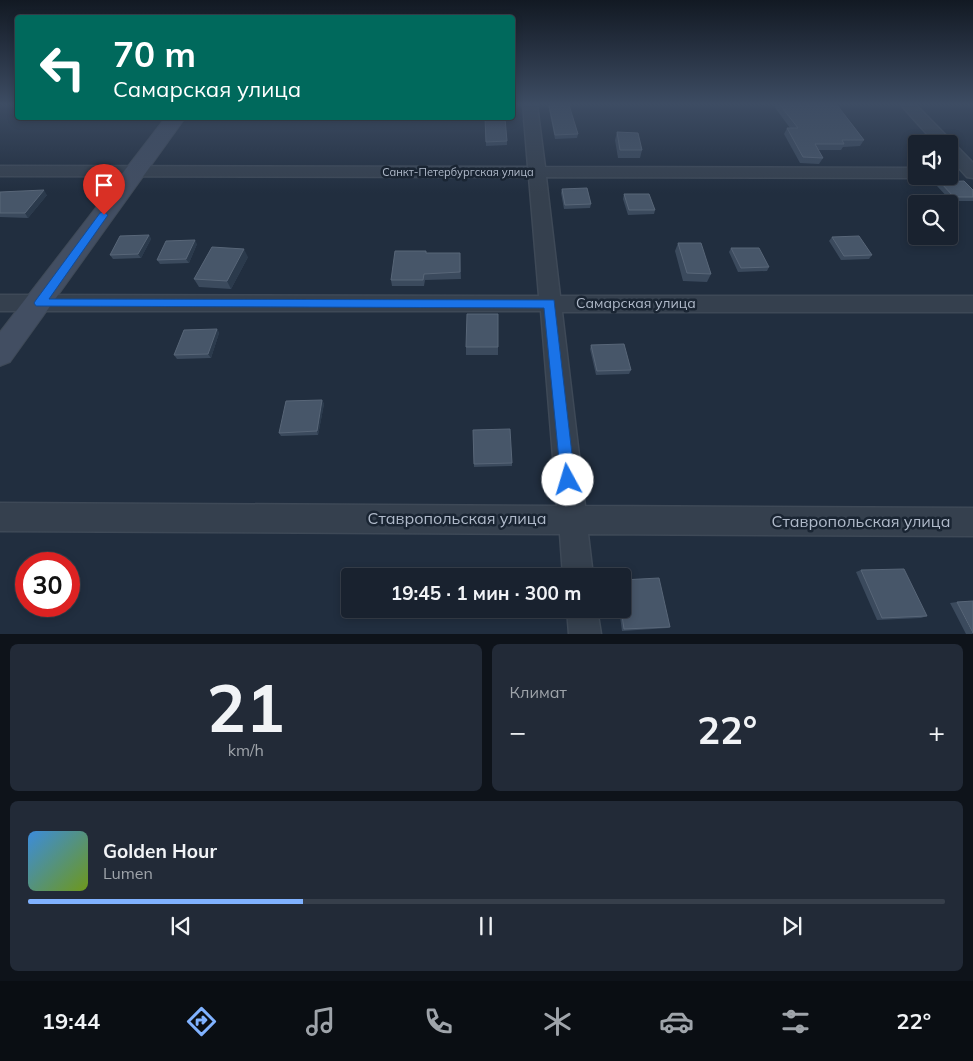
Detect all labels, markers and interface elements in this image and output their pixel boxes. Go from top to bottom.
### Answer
text: 70 m [113,32,196,76]
icon: left [30,35,95,100]
text: Самарская улица [113,75,301,103]
map controls [908,135,958,245]
button: sound [908,135,958,185]
pin [83,164,125,215]
street label: Санкт-Петербургская улица [382,165,534,179]
icon: arrive [90,171,118,199]
button: search [908,195,958,245]
street label: Самарская улица [576,294,696,312]
position arrow [541,453,593,505]
street label: Ставропольская улица [368,508,546,528]
street label: Ставропольская улица [772,511,950,531]
speed limit sign: 30 [15,552,80,617]
text: 19:45 · 1 мин · 300 m [391,581,581,605]
text: 21 [207,667,285,748]
text: Климат [510,682,567,702]
text: 22° [697,706,757,754]
text: − [510,714,526,749]
text: + [928,714,945,749]
text: km/h [228,740,264,760]
text: Golden Hour [103,839,217,863]
text: Lumen [103,863,153,883]
icon: previous [167,912,195,940]
icon: pause [472,912,500,940]
icon: next [778,912,806,940]
icon: directions [184,1004,219,1039]
icon: music [303,1004,338,1039]
icon: phone [421,1004,456,1039]
icon: climate [540,1004,575,1039]
icon: car [659,1004,694,1039]
icon: filters [778,1004,813,1039]
text: 19:44 [42,1007,100,1035]
text: 22° [896,1007,931,1035]

